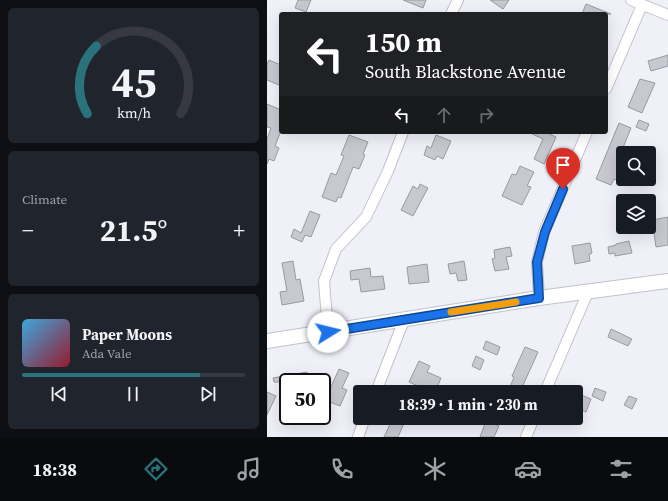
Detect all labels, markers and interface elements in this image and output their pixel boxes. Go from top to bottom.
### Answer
text: 150 m [365,23,442,61]
icon: left [299,28,351,80]
text: 45 [111,53,156,110]
text: South Blackstone Avenue [365,59,566,84]
text: km/h [117,102,151,122]
icon: left [391,104,413,126]
icon: ahead [433,104,455,126]
icon: right [475,104,497,126]
map controls [616,146,656,234]
button: search [616,146,656,186]
pin [546,148,580,189]
icon: arrive [552,154,574,176]
text: Climate [22,191,67,208]
button: layers [616,194,656,234]
text: 21.5° [100,210,167,251]
text: − [22,215,34,245]
text: + [233,215,245,245]
position arrow [307,311,349,353]
text: Paper Moons [82,324,172,345]
text: Ada Vale [82,345,132,362]
speed limit sign: 50 [279,373,331,425]
icon: previous [48,383,70,405]
icon: pause [122,383,144,405]
icon: next [197,383,219,405]
text: 18:39 · 1 min · 230 m [399,394,538,415]
icon: directions [142,455,170,483]
icon: music [235,455,263,483]
icon: phone [328,455,356,483]
icon: climate [421,455,449,483]
icon: car [514,455,542,483]
icon: filters [607,455,635,483]
text: 18:38 [33,457,77,482]

